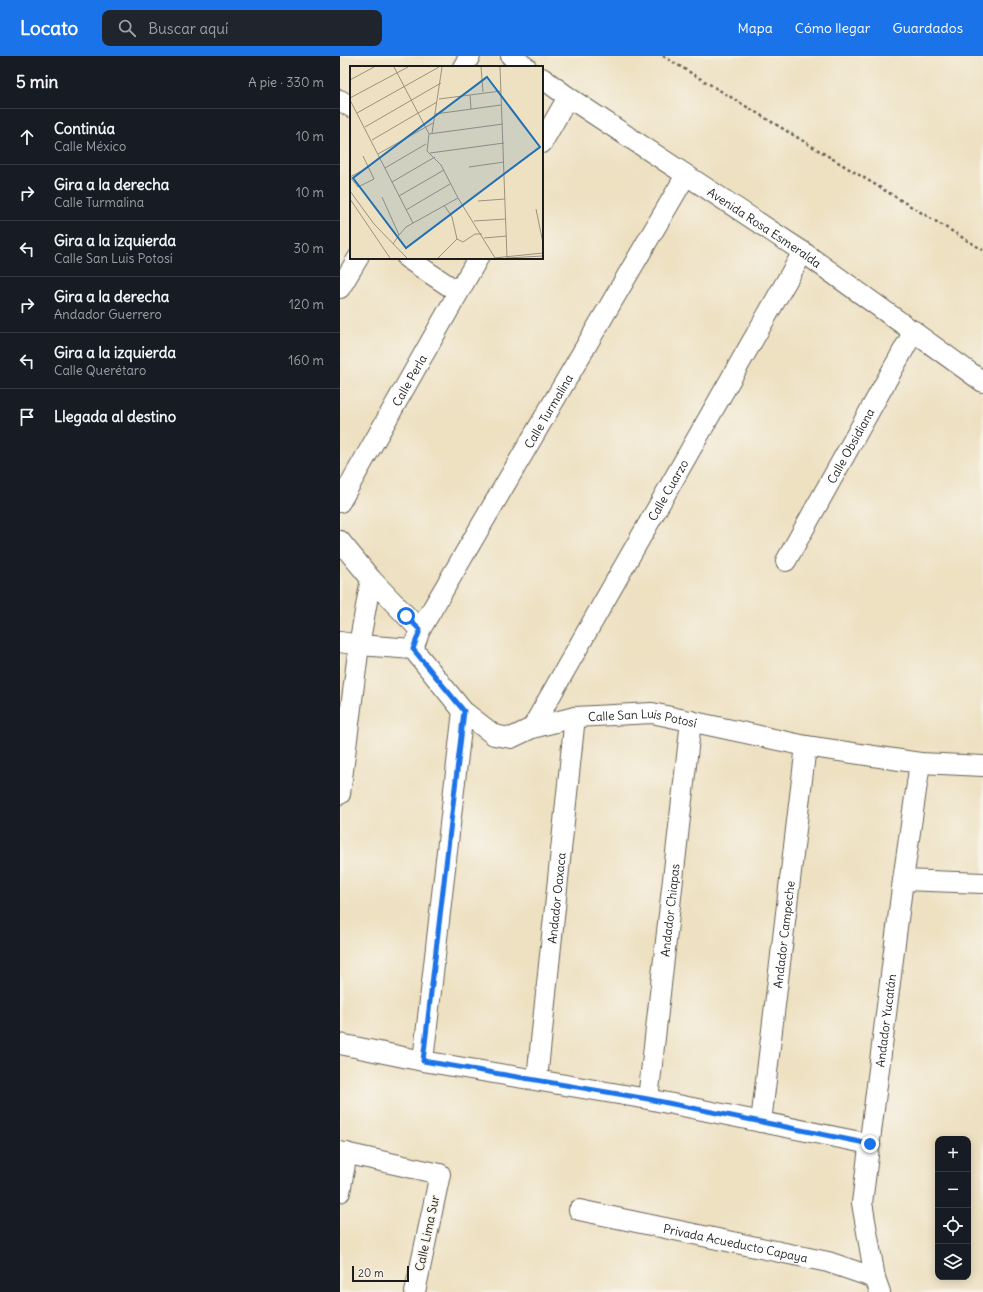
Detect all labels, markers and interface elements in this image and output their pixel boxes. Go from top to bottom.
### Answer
search box [102,10,382,46]
text: Locato [20,16,78,40]
icon: search [116,17,138,39]
text: Buscar aquí [148,19,228,38]
text: Mapa [738,19,773,37]
text: Cómo llegar [795,19,871,37]
text: Guardados [893,19,963,37]
inset map [350,66,543,259]
text: 5 min [16,71,58,93]
text: A pie · 330 m [248,74,324,91]
text: Continúa [54,119,115,138]
icon: ahead [16,126,38,148]
text: 10 m [296,128,324,145]
text: Calle México [54,138,126,155]
text: Gira a la derecha [54,175,169,194]
icon: right [16,182,38,204]
text: 10 m [296,184,324,201]
street label: Avenida Rosa Esmeralda [705,184,825,271]
text: Calle Turmalina [54,194,144,211]
text: Gira a la izquierda [54,231,176,250]
icon: left [16,238,38,260]
text: 30 m [294,240,324,257]
text: Calle San Luis Potosí [54,250,173,267]
text: Gira a la derecha [54,287,169,306]
icon: right [16,294,38,316]
text: 120 m [289,296,324,313]
text: Andador Guerrero [54,306,162,323]
text: Gira a la izquierda [54,343,176,362]
icon: left [16,350,38,372]
street label: Calle Perla [388,351,430,409]
text: 160 m [288,352,324,369]
text: Calle Querétaro [54,362,146,379]
street label: Calle Turmalina [521,371,576,451]
street label: Calle Obsidiana [823,405,877,486]
icon: arrive [16,406,38,428]
text: Llegada al destino [54,407,176,426]
street label: Calle Cuarzo [644,456,691,523]
route start [397,607,415,625]
street label: Calle San Luis Potosí [588,705,699,730]
street label: Andador Oaxaca [544,851,568,944]
street label: Andador Chiapas [657,863,682,958]
street label: Andador Campeche [770,880,797,989]
street label: Andador Yucatán [872,973,899,1068]
route end [861,1135,879,1153]
map controls [935,1136,971,1280]
button: + [935,1136,971,1172]
button: − [935,1172,971,1208]
street label: Calle Lima Sur [412,1194,442,1272]
button: locate [935,1208,971,1244]
street label: Privada Acueducto Capaya [662,1220,809,1265]
button: layers [935,1244,971,1280]
scale bar [352,1264,409,1283]
text: 20 m [358,1266,384,1280]

